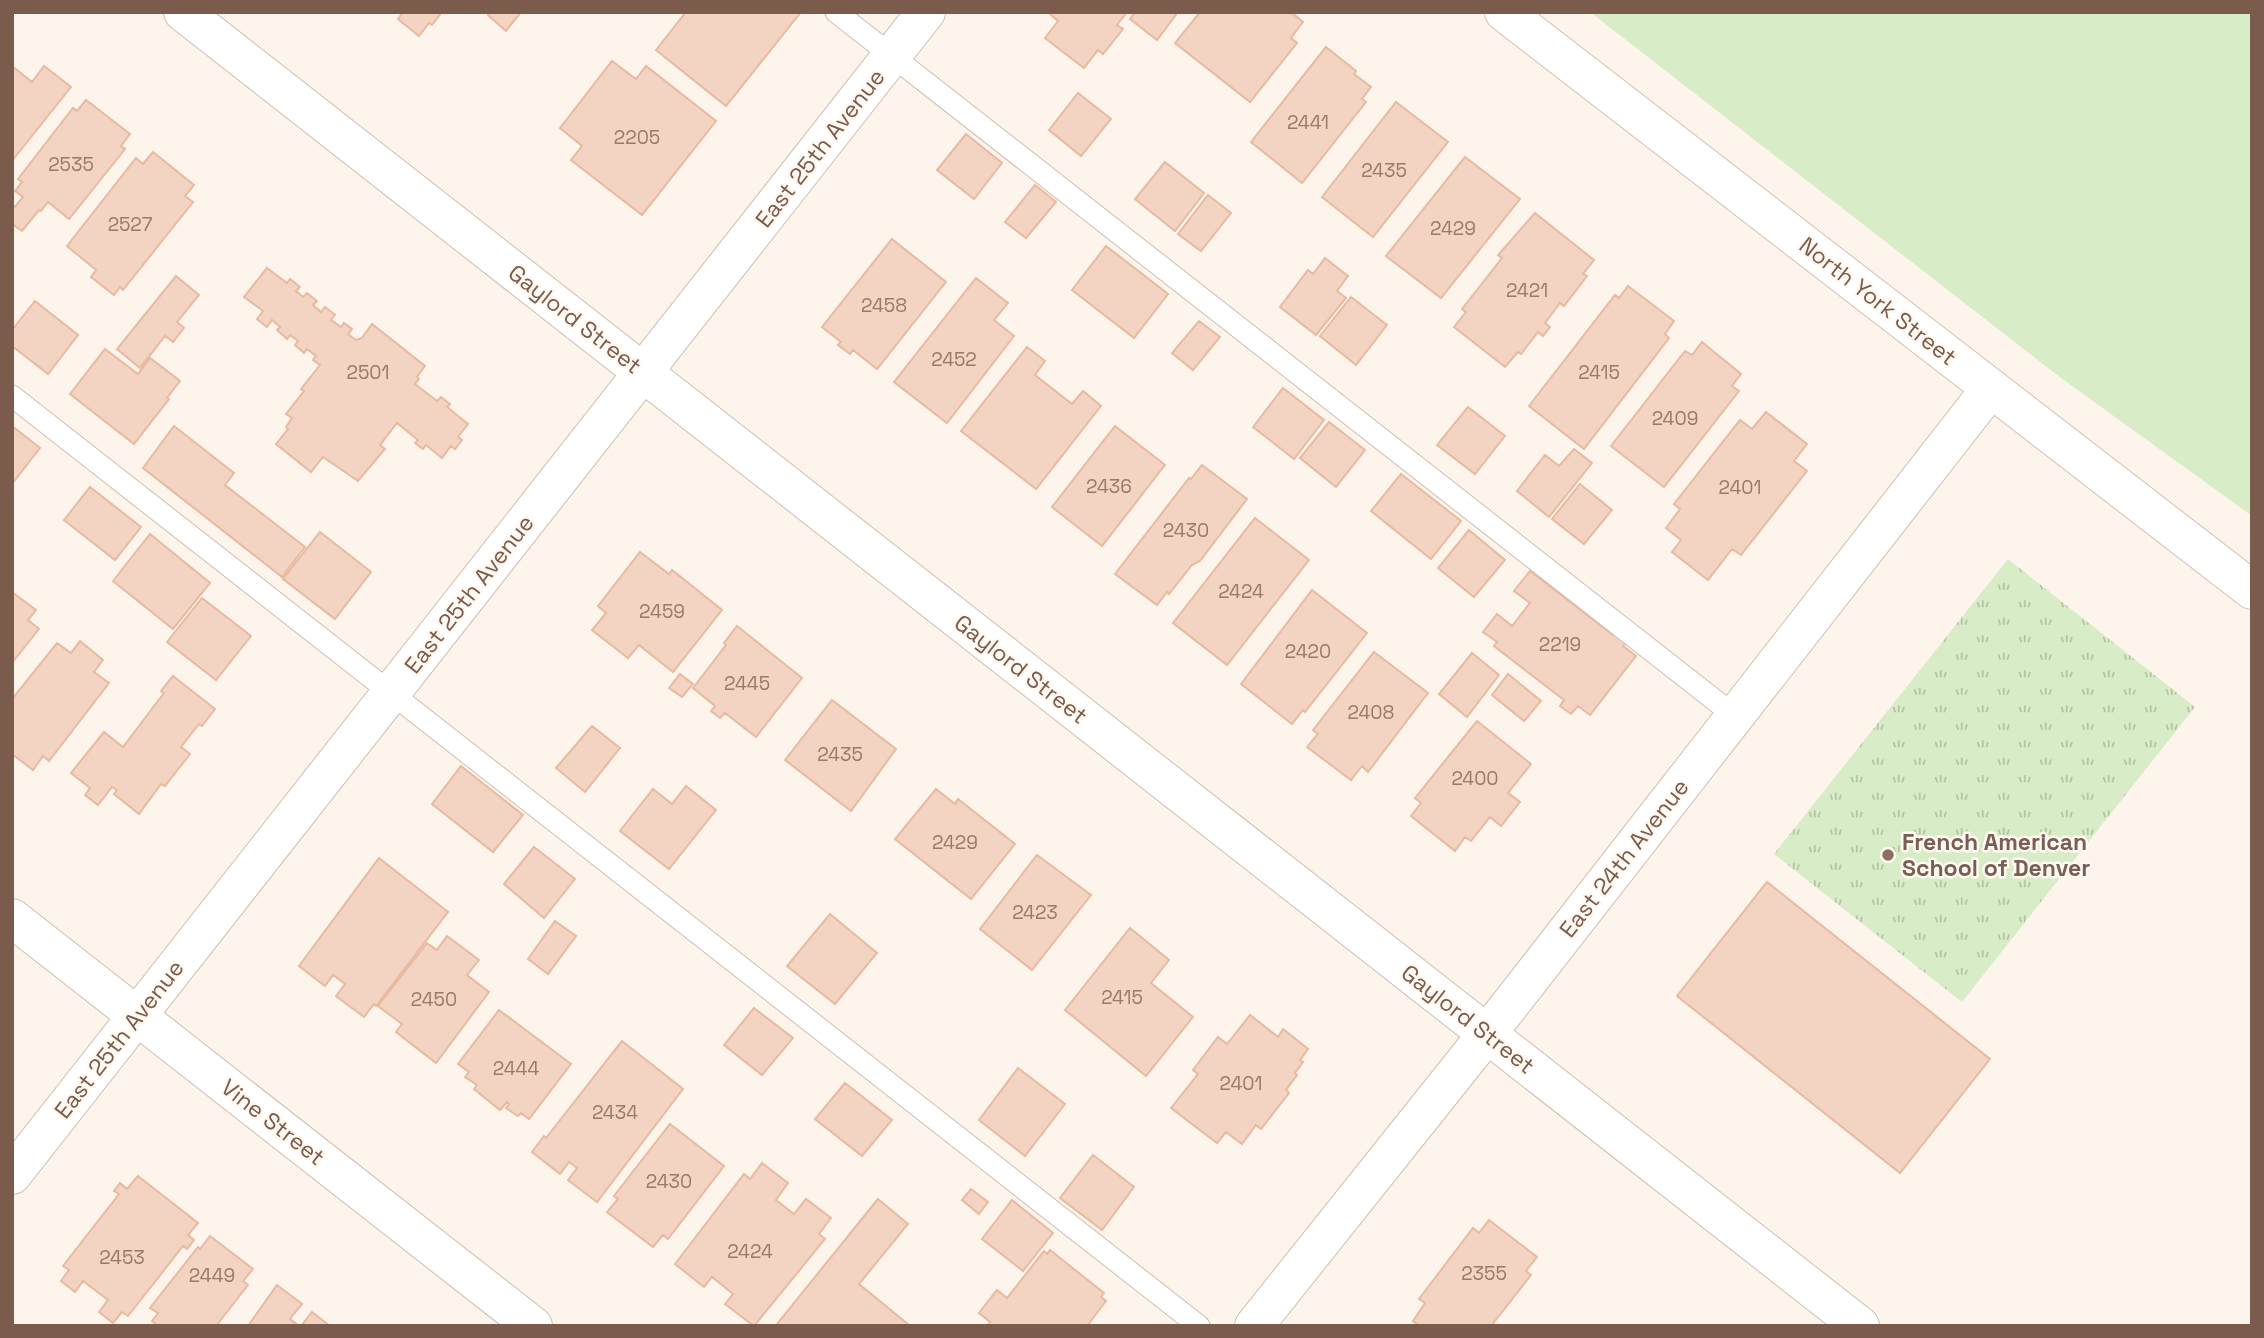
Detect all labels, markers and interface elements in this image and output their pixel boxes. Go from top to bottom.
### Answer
street label: East 25th Avenue [749,62,891,234]
house number: 2441 [1287,110,1329,135]
house number: 2205 [614,125,660,150]
house number: 2535 [48,152,94,177]
house number: 2435 [1361,158,1407,183]
house number: 2527 [108,212,153,237]
house number: 2429 [1430,216,1476,241]
street label: North York Street [1793,230,1963,372]
street label: Gaylord Street [502,258,648,380]
house number: 2421 [1506,278,1548,303]
house number: 2458 [861,293,907,318]
house number: 2452 [931,347,977,372]
house number: 2501 [347,360,389,385]
house number: 2415 [1578,360,1620,385]
house number: 2409 [1652,406,1698,431]
house number: 2436 [1086,474,1132,499]
house number: 2401 [1719,475,1761,500]
street label: East 25th Avenue [398,508,540,680]
house number: 2430 [1163,518,1209,543]
house number: 2424 [1218,579,1264,604]
house number: 2459 [639,599,685,624]
street label: Gaylord Street [948,608,1094,730]
house number: 2219 [1539,632,1581,657]
house number: 2420 [1285,639,1331,664]
house number: 2445 [724,671,770,696]
house number: 2408 [1348,700,1394,725]
house number: 2435 [817,742,863,767]
house number: 2400 [1451,766,1499,791]
street label: East 24th Avenue [1553,773,1695,943]
place label: French American School of Denver [1902,827,2090,883]
house number: 2429 [932,830,978,855]
marker: French American School of Denver [1880,847,1896,863]
house number: 2423 [1012,900,1058,925]
street label: East 25th Avenue [48,953,190,1125]
street label: Gaylord Street [1395,958,1541,1080]
house number: 2415 [1101,985,1143,1010]
house number: 2450 [411,987,457,1012]
house number: 2444 [493,1056,539,1081]
house number: 2401 [1220,1071,1262,1096]
street label: Vine Street [215,1072,331,1172]
house number: 2434 [592,1100,638,1125]
house number: 2430 [646,1169,692,1194]
house number: 2424 [727,1239,773,1264]
house number: 2453 [99,1245,145,1270]
house number: 2355 [1461,1261,1507,1286]
house number: 2449 [189,1263,235,1288]

